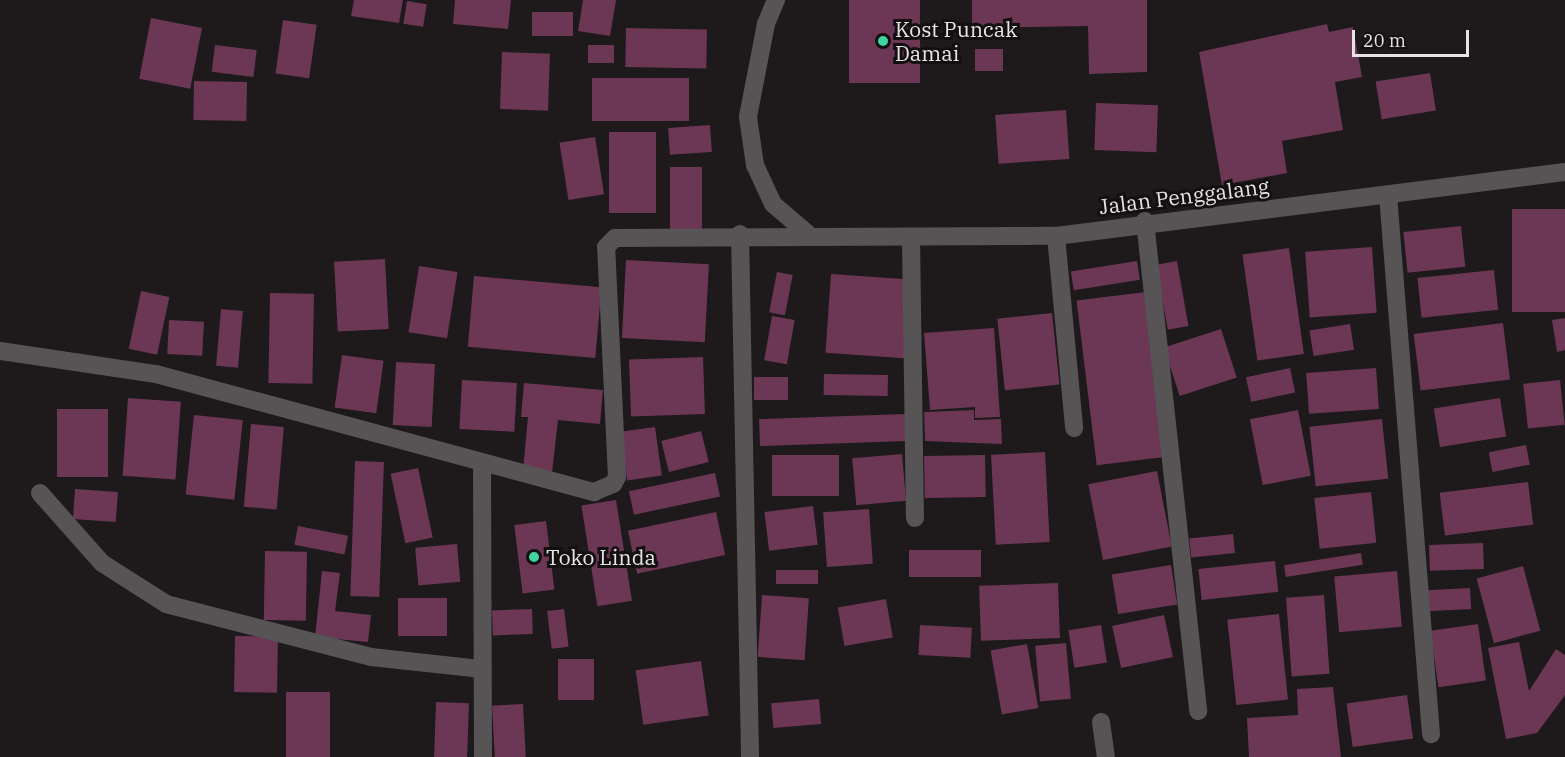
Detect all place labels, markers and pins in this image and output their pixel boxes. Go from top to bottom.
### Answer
place label: Kost Puncak Damai [895,16,1018,66]
marker: Kost Puncak Damai [876,34,890,48]
place label: Toko Linda [546,544,656,570]
marker: Toko Linda [527,550,541,564]

